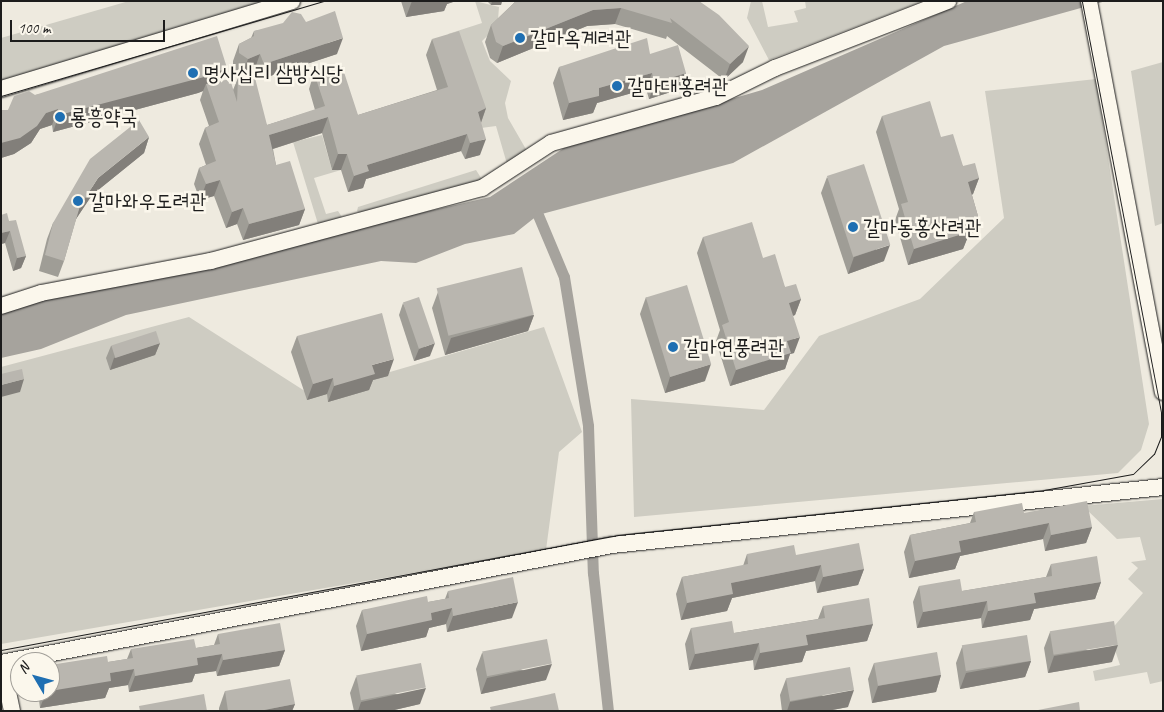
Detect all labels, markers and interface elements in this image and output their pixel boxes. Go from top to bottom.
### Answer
scale bar [12,10,168,42]
text: 100 m [18,19,50,38]
place label: 갈마옥계려관 [530,25,631,51]
marker: 갈마옥계려관 [514,32,526,44]
place label: 명사십리 삼방식당 [203,60,343,86]
marker: 명사십리 삼방식당 [187,67,199,79]
place label: 갈마대홍려관 [627,73,728,99]
marker: 갈마대홍려관 [611,80,623,92]
place label: 룡흥약국 [70,104,138,130]
marker: 룡흥약국 [54,111,66,123]
place label: 갈마와우도려관 [88,188,206,214]
marker: 갈마와우도려관 [72,195,84,207]
place label: 갈마동홍산려관 [863,214,981,240]
marker: 갈마동홍산려관 [847,221,859,233]
place label: 갈마연풍려관 [683,334,784,360]
marker: 갈마연풍려관 [667,341,679,353]
north arrow [10,652,60,702]
text: N [14,660,33,677]

